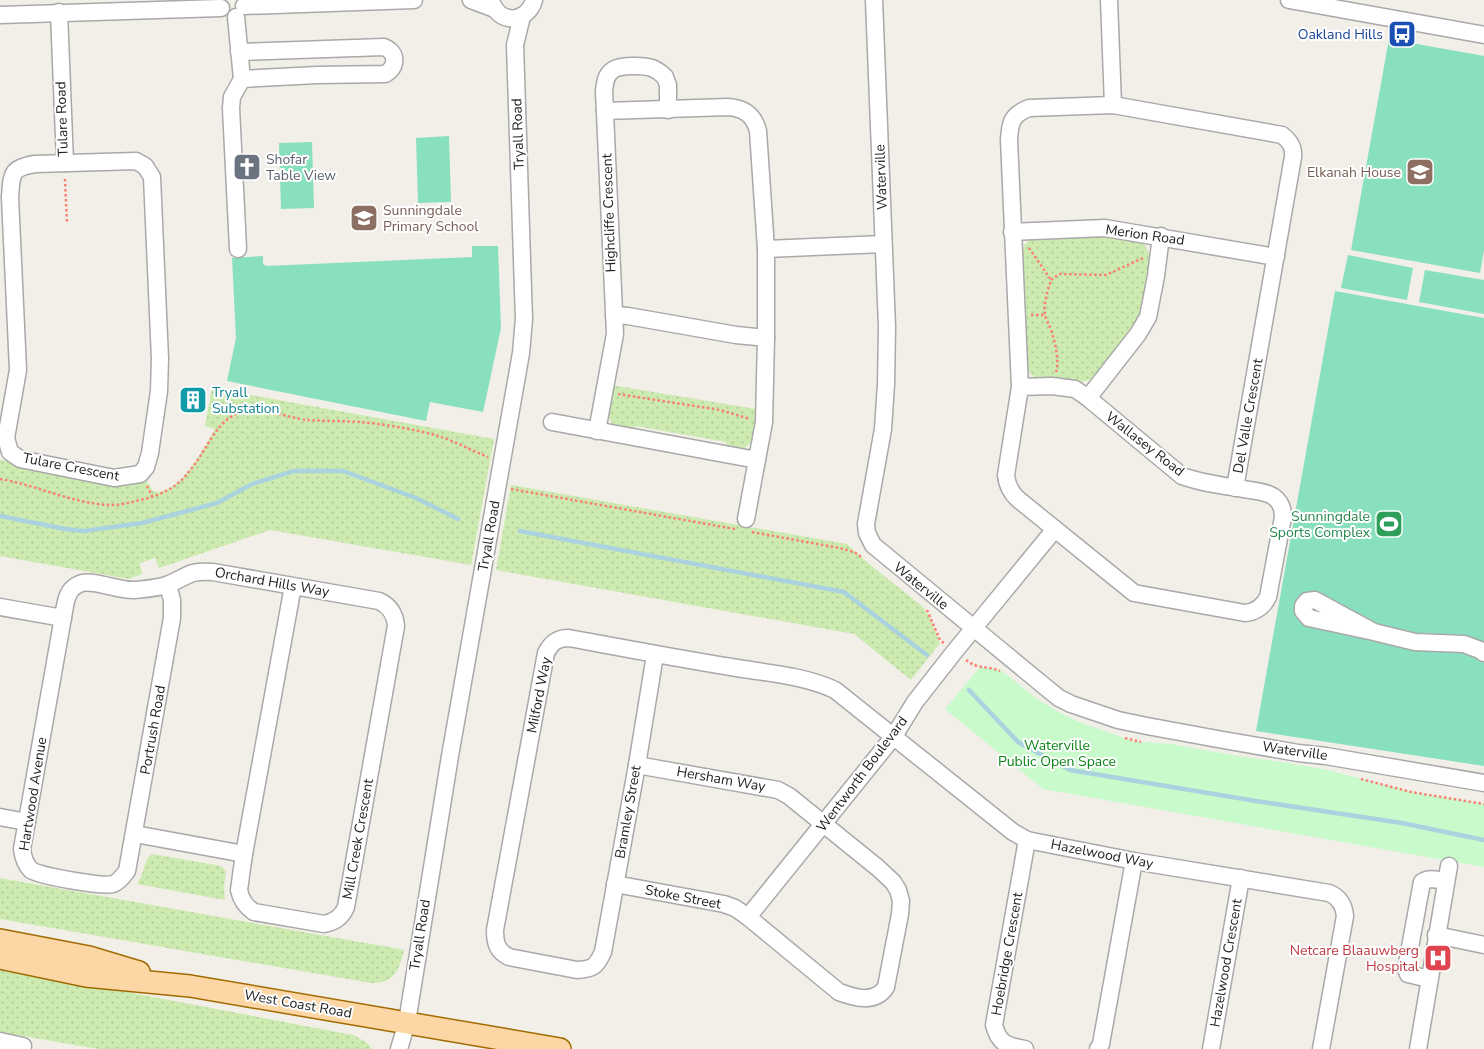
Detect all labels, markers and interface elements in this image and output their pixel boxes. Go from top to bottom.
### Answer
bus stop icon: Oakland Hills [1387,19,1417,49]
place label: Oakland Hills [1298,25,1383,44]
street label: Tulare Road [51,81,73,157]
street label: Tryall Road [507,98,529,170]
street label: Waterville [870,144,892,210]
place label: Shofar Table View [266,150,336,185]
church icon: Shofar Table View [232,152,262,182]
street label: Highcliffe Crescent [597,153,621,273]
school or university icon: Elkanah House [1405,157,1435,187]
place label: Elkanah House [1307,163,1401,182]
place label: Sunningdale Primary School [383,201,479,236]
school or university icon: Sunningdale Primary School [349,203,379,233]
street label: Merion Road [1104,220,1186,250]
street label: Del Valle Crescent [1229,357,1267,475]
place label: Tryall Substation [212,383,280,418]
building icon: Tryall Substation [178,385,208,415]
street label: Wallasey Road [1102,407,1188,481]
street label: Tulare Crescent [21,448,121,486]
street label: Tryall Road [473,499,505,573]
place label: Sunningdale Sports Complex [1269,507,1371,542]
sports icon: Sunningdale Sports Complex [1374,509,1404,539]
street label: Waterville [889,558,953,614]
street label: Orchard Hills Way [213,563,331,602]
street label: Milford Way [522,654,556,735]
street label: Portrush Road [136,684,170,776]
street label: Wentworth Boulevard [812,712,912,836]
street label: Hartwood Avenue [15,736,51,852]
park label: Waterville Public Open Space [998,736,1116,771]
street label: Waterville [1261,737,1329,765]
street label: Hersham Way [675,762,768,796]
street label: Bramley Street [610,764,646,860]
street label: Mill Creek Crescent [338,777,378,901]
street label: Hazelwood Way [1049,835,1156,873]
street label: Stoke Street [643,880,723,914]
street label: Hoebridge Crescent [987,891,1027,1017]
street label: Hazelwood Crescent [1205,897,1247,1029]
street label: Tryall Road [405,898,435,972]
place label: Netcare Blaauwberg Hospital [1290,941,1420,976]
hospital icon: Netcare Blaauwberg Hospital [1423,943,1453,973]
street label: West Coast Road [243,985,353,1023]

